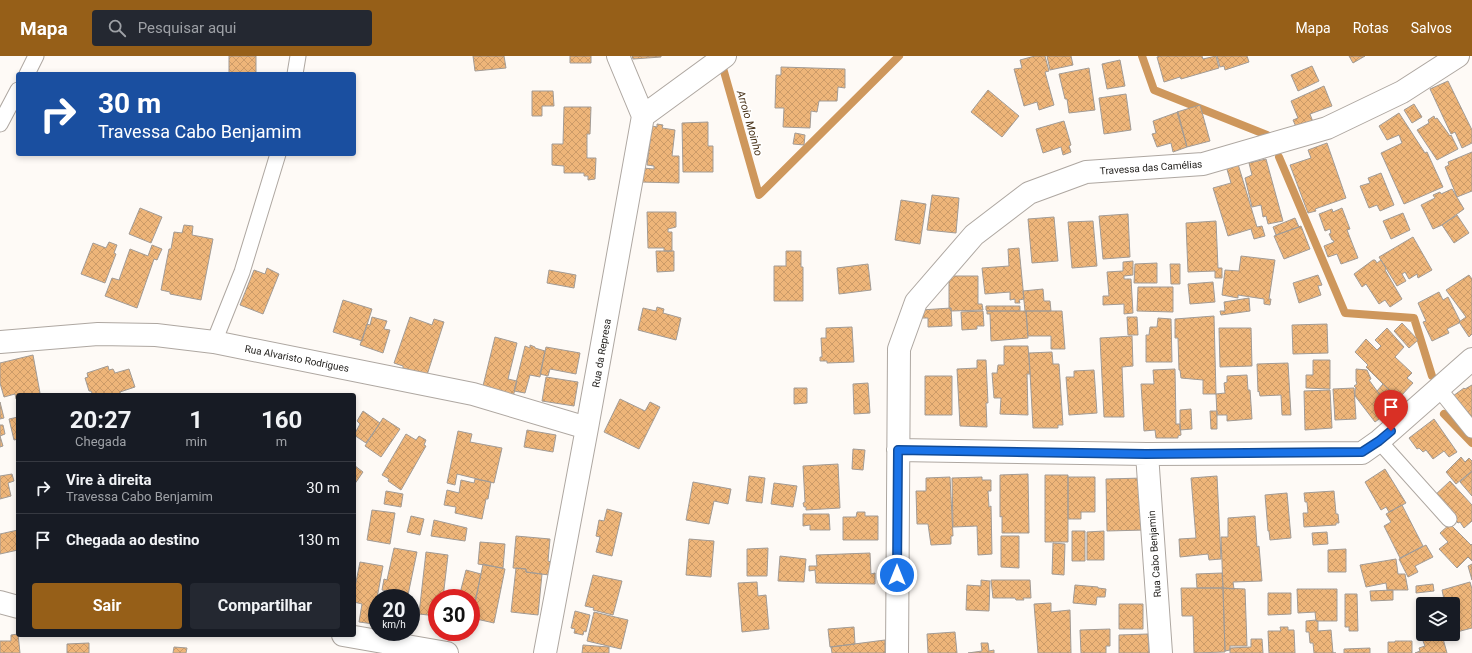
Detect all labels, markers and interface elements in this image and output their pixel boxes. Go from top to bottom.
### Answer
search box [92,10,372,46]
text: Mapa [20,17,68,40]
icon: search [106,17,128,39]
text: Pesquisar aqui [138,19,236,37]
text: Mapa [1295,20,1331,36]
text: Rotas [1353,20,1389,36]
text: Salvos [1411,20,1452,36]
text: 30 m [98,87,161,120]
icon: right [32,88,84,140]
water label: Arroio Moinho [734,88,765,157]
text: Travessa Cabo Benjamim [98,121,302,142]
street label: Travessa das Camélias [1099,158,1203,177]
street label: Rua da Represa [590,318,613,388]
street label: Rua Alvaristo Rodrigues [244,343,350,374]
pin [1374,390,1408,431]
icon: arrive [1380,396,1402,418]
text: 20:27 [70,406,132,434]
text: 1 [189,406,203,434]
text: 160 [261,406,302,434]
text: Chegada [75,434,126,449]
text: min [185,434,207,449]
text: m [276,434,287,449]
text: Vire à direita [66,471,152,489]
icon: right [32,477,54,499]
text: 30 m [306,479,340,497]
text: Travessa Cabo Benjamim [66,489,213,504]
street label: Rua Cabo Benjamin [1146,510,1163,598]
icon: arrive [32,529,54,551]
text: Chegada ao destino [66,531,200,549]
text: 130 m [298,531,340,549]
position arrow [876,554,918,596]
button: Sair [32,583,182,629]
button: Compartilhar [190,583,340,629]
speed limit sign: 30 [428,589,480,641]
map controls [1416,597,1460,641]
button: layers [1416,597,1460,641]
text: 20 [383,598,405,622]
text: km/h [382,619,406,630]

